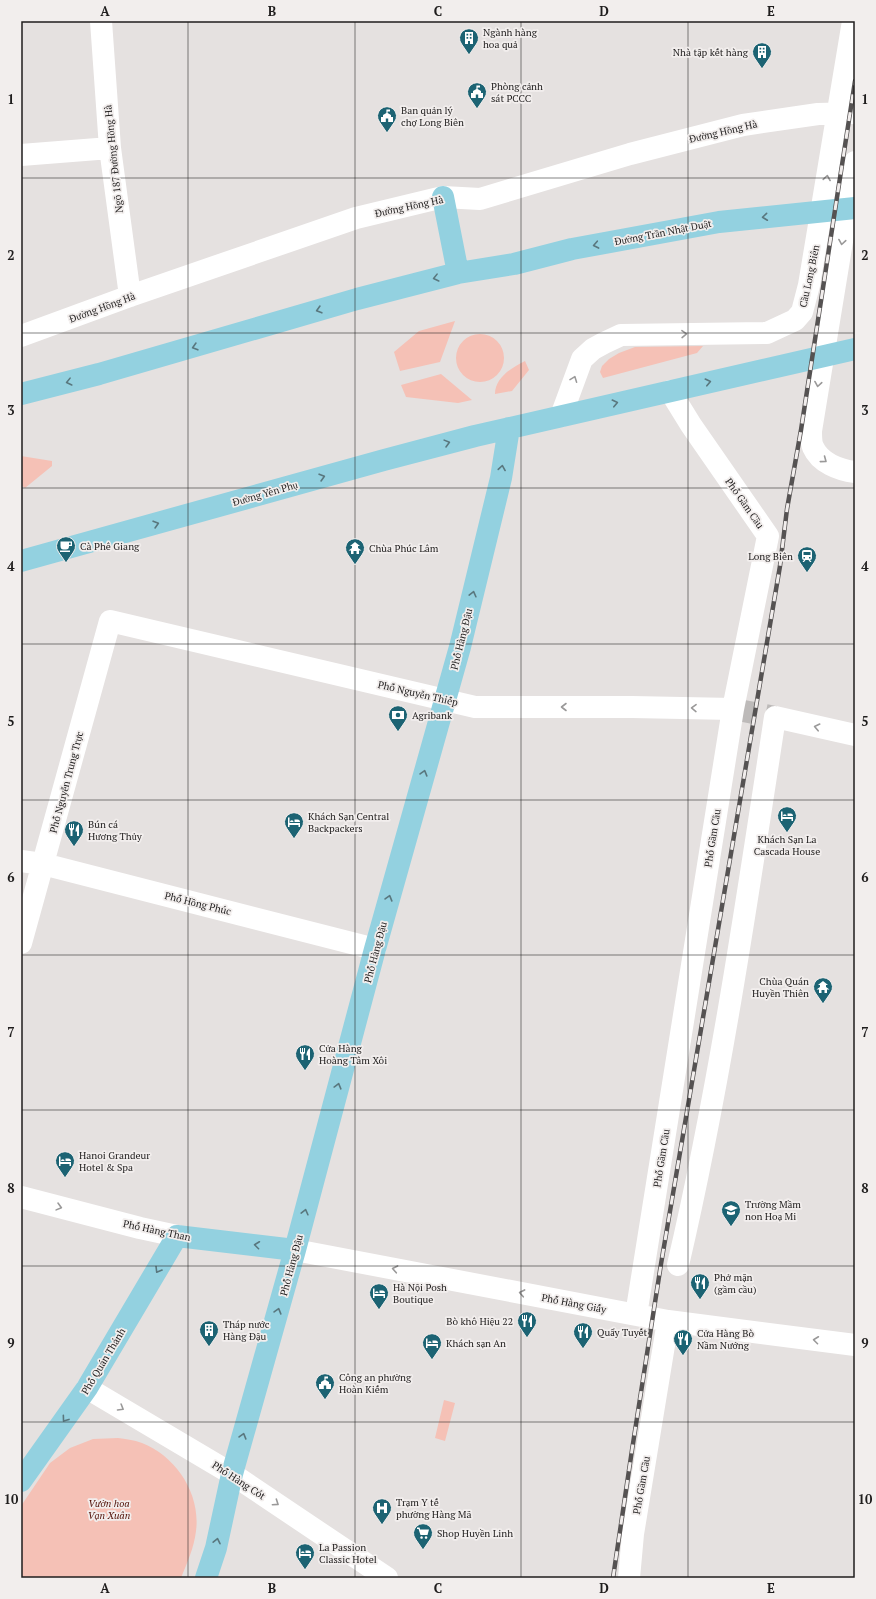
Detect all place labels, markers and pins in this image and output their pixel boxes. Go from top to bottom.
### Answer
place label: Ngành hàng hoa quả [483,26,538,51]
building icon: Ngành hàng hoa quả [458,27,480,55]
building icon: Nhà tập kết hàng [751,41,773,69]
place label: Nhà tập kết hàng [673,46,749,59]
place label: Phòng cảnh sát PCCC [491,80,543,105]
public building icon: Phòng cảnh sát PCCC [466,81,488,109]
place label: Ban quản lý chợ Long Biên [401,104,464,129]
public building icon: Ban quản lý chợ Long Biên [376,105,398,133]
cafe icon: Cà Phê Giang [55,535,77,563]
temple icon: Chùa Phúc Lâm [344,537,366,565]
place label: Cà Phê Giang [80,540,140,553]
place label: Chùa Phúc Lâm [369,542,439,555]
station icon: Long Biên [796,545,818,573]
place label: Long Biên [748,550,793,563]
bank icon: Agribank [387,704,409,732]
place label: Agribank [412,709,453,722]
hotel icon: Khách Sạn La Cascada House [776,805,798,833]
place label: Khách Sạn Central Backpackers [308,810,389,835]
hotel icon: Khách Sạn Central Backpackers [283,811,305,839]
place label: Bún cá Hương Thủy [88,818,143,843]
restaurant icon: Bún cá Hương Thủy [63,819,85,847]
place label: Khách Sạn La Cascada House [754,833,820,858]
place label: Chùa Quán Huyền Thiên [752,975,809,1000]
temple icon: Chùa Quán Huyền Thiên [812,976,834,1004]
place label: Cửa Hàng Hoàng Tâm Xôi [319,1042,387,1067]
restaurant icon: Cửa Hàng Hoàng Tâm Xôi [294,1043,316,1071]
place label: Hanoi Grandeur Hotel & Spa [79,1149,150,1174]
hotel icon: Hanoi Grandeur Hotel & Spa [54,1150,76,1178]
place label: Trường Mầm non Hoạ Mi [745,1198,801,1223]
school or university icon: Trường Mầm non Hoạ Mi [720,1199,742,1227]
place label: Phở mặn (gầm cầu) [714,1271,756,1296]
restaurant icon: Phở mặn (gầm cầu) [689,1272,711,1300]
place label: Hà Nội Posh Boutique [393,1281,447,1306]
hotel icon: Hà Nội Posh Boutique [368,1282,390,1310]
restaurant icon: Bò khô Hiệu 22 [516,1310,538,1338]
place label: Bò khô Hiệu 22 [446,1315,513,1328]
place label: Tháp nước Hàng Đậu [223,1318,270,1343]
building icon: Tháp nước Hàng Đậu [198,1319,220,1347]
restaurant icon: Quẩy Tuyết [572,1321,594,1349]
place label: Quẩy Tuyết [597,1326,648,1339]
place label: Cửa Hàng Bò Nầm Nướng [697,1327,754,1352]
restaurant icon: Cửa Hàng Bò Nầm Nướng [672,1328,694,1356]
hotel icon: Khách sạn An [421,1332,443,1360]
place label: Khách sạn An [446,1337,506,1350]
place label: Công an phường Hoàn Kiếm [339,1371,412,1396]
public building icon: Công an phường Hoàn Kiếm [314,1372,336,1400]
place label: Trạm Y tế phường Hàng Mã [396,1496,472,1521]
hospital icon: Trạm Y tế phường Hàng Mã [371,1497,393,1525]
supermarket icon: Shop Huyền Linh [412,1522,434,1550]
place label: Shop Huyền Linh [437,1527,513,1540]
place label: La Passion Classic Hotel [319,1541,377,1566]
hotel icon: La Passion Classic Hotel [294,1542,316,1570]

